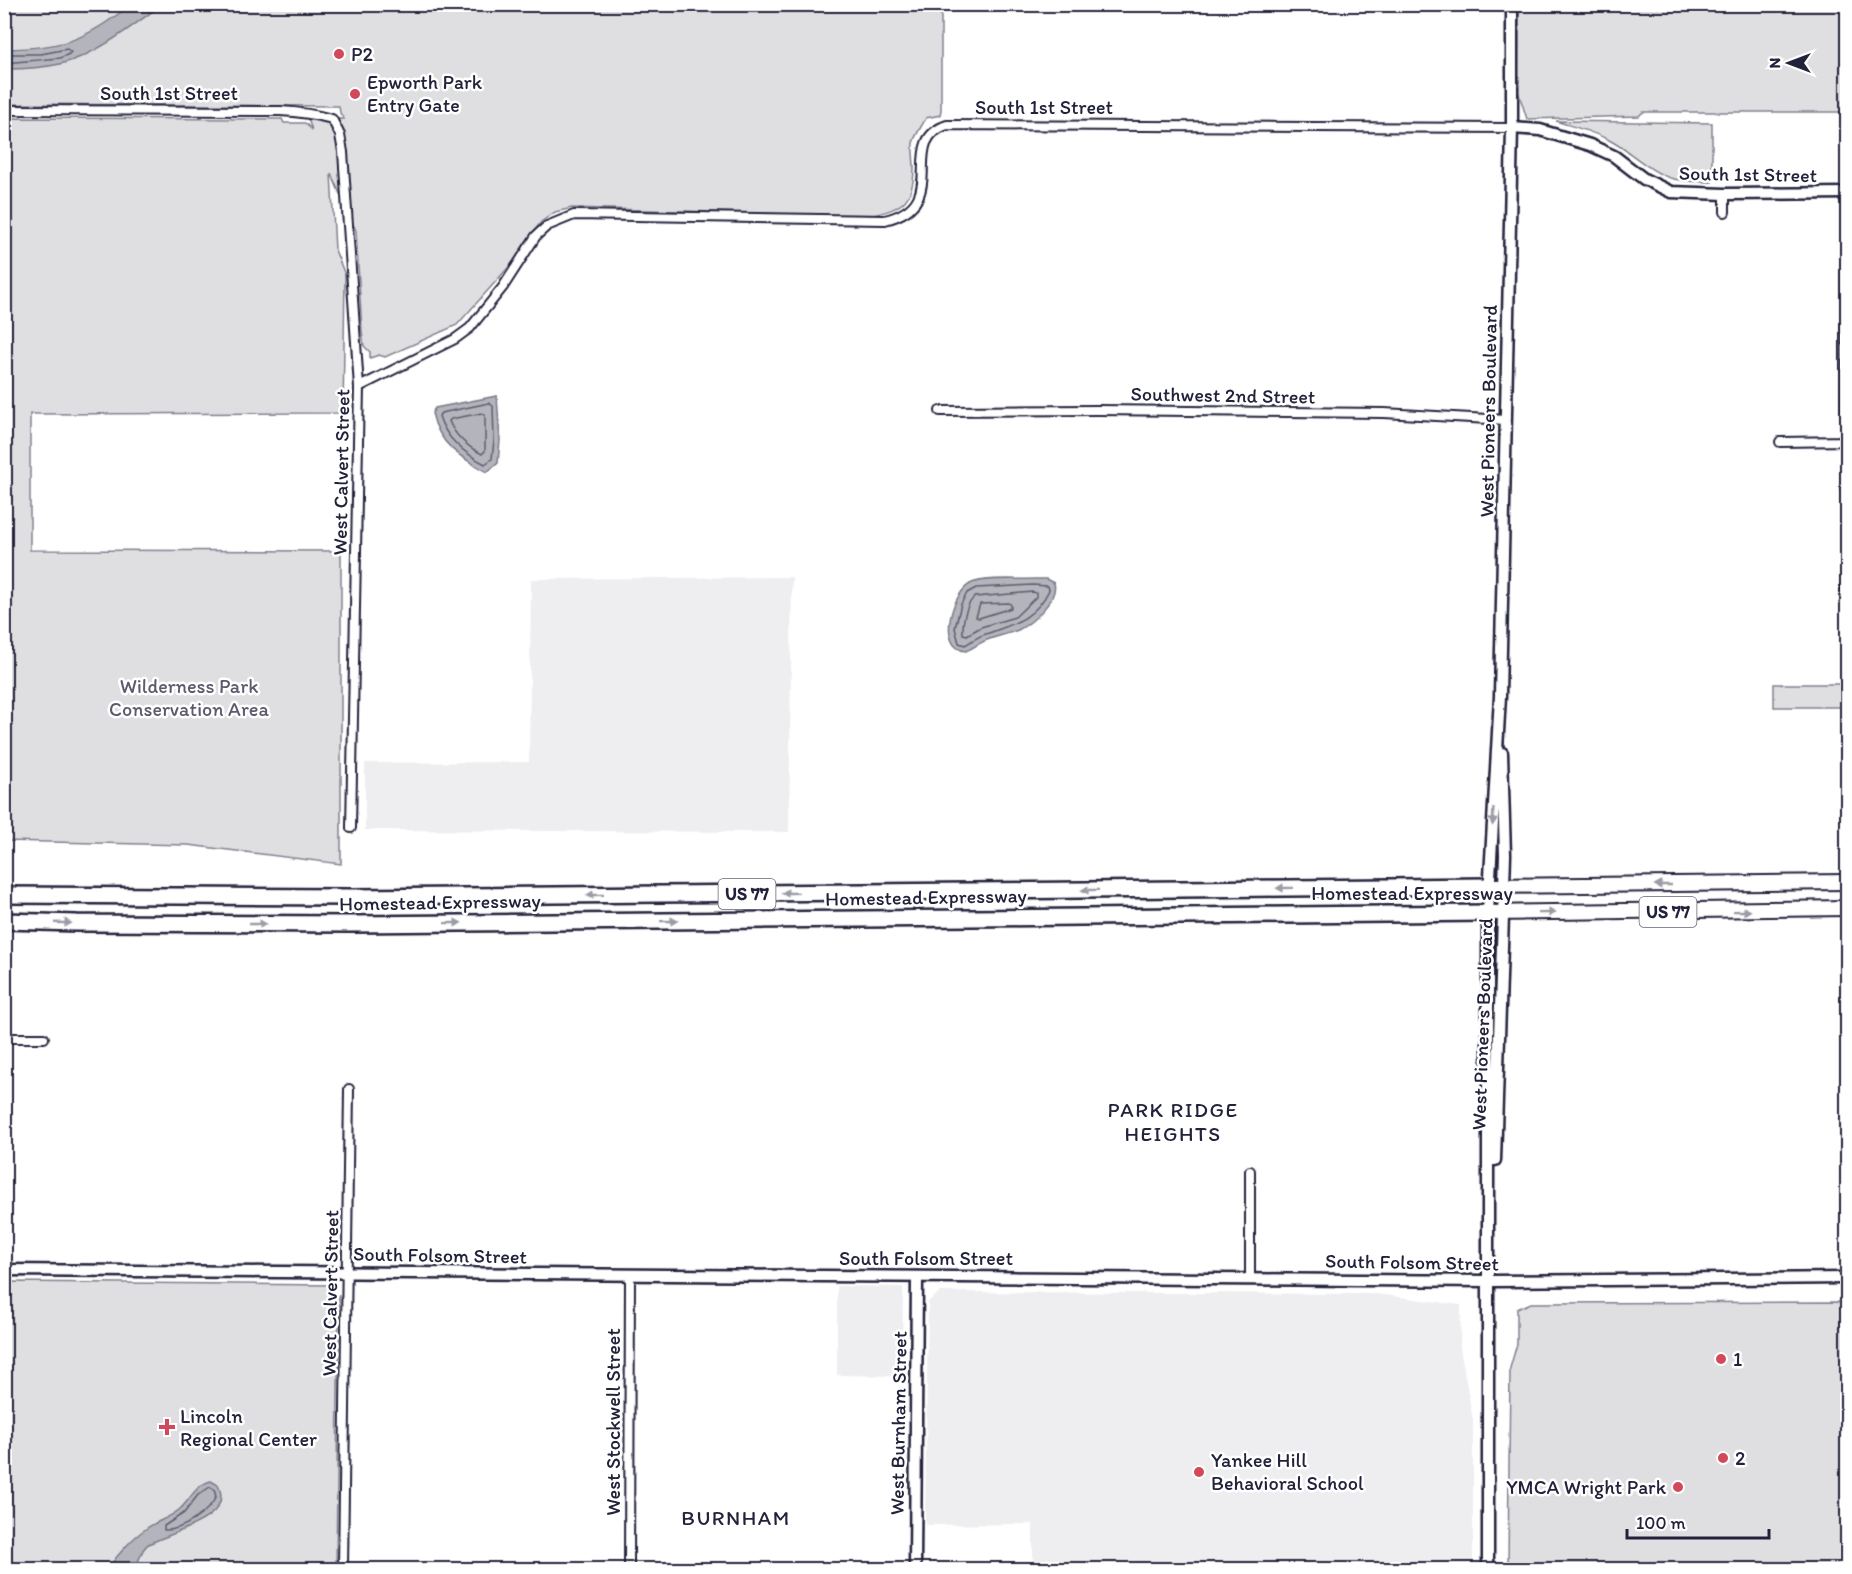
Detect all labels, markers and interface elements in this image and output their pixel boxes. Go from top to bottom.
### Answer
north arrow [1759,33,1819,93]
place label: P2 [351,42,373,66]
marker: P2 [332,47,346,61]
text: N [1765,58,1784,68]
place label: Epworth Park Entry Gate [367,70,483,117]
street label: South 1st Street [100,81,238,105]
marker: Epworth Park Entry Gate [348,87,362,101]
street label: South 1st Street [975,95,1113,119]
street label: South 1st Street [1679,161,1817,187]
street label: West Pioneers Boulevard [1474,304,1502,518]
street label: Southwest 2nd Street [1130,381,1316,409]
street label: West Calvert Street [328,389,354,555]
park label: Wilderness Park Conservation Area [109,674,269,721]
one-way arrow [1488,808,1497,827]
road number: US 77 [718,879,776,909]
one-way arrow [1654,880,1673,890]
street label: Homestead Expressway [1311,881,1513,905]
street label: Homestead Expressway [825,883,1028,911]
one-way arrow [1275,883,1294,893]
one-way arrow [1080,885,1099,895]
street label: Homestead Expressway [339,888,542,916]
one-way arrow [780,888,799,898]
one-way arrow [585,890,604,900]
road number: US 77 [1640,897,1696,927]
one-way arrow [1732,906,1751,916]
one-way arrow [1537,908,1556,918]
one-way arrow [659,916,678,925]
street label: West Pioneers Boulevard [1466,917,1498,1131]
one-way arrow [53,918,72,927]
one-way arrow [443,918,462,928]
one-way arrow [248,919,267,929]
district label: PARK RIDGE HEIGHTS [1107,1097,1239,1146]
street label: West Calvert Street [317,1210,343,1376]
street label: South Folsom Street [353,1241,528,1269]
street label: South Folsom Street [839,1246,1013,1270]
street label: South Folsom Street [1325,1248,1500,1276]
street label: West Stockwell Street [601,1328,625,1516]
street label: West Burnham Street [884,1331,912,1515]
place label: 1 [1733,1347,1742,1371]
marker: 1 [1714,1352,1728,1366]
place label: Lincoln Regional Center [180,1404,317,1451]
marker: Lincoln Regional Center [158,1418,176,1436]
place label: 2 [1735,1446,1746,1470]
place label: Yankee Hill Behavioral School [1211,1448,1364,1495]
marker: 2 [1716,1451,1730,1465]
marker: Yankee Hill Behavioral School [1192,1465,1206,1479]
place label: YMCA Wright Park [1506,1475,1667,1499]
marker: YMCA Wright Park [1671,1480,1685,1494]
scale bar [1627,1502,1770,1540]
district label: BURNHAM [681,1505,791,1530]
text: 100 m [1636,1512,1686,1534]

